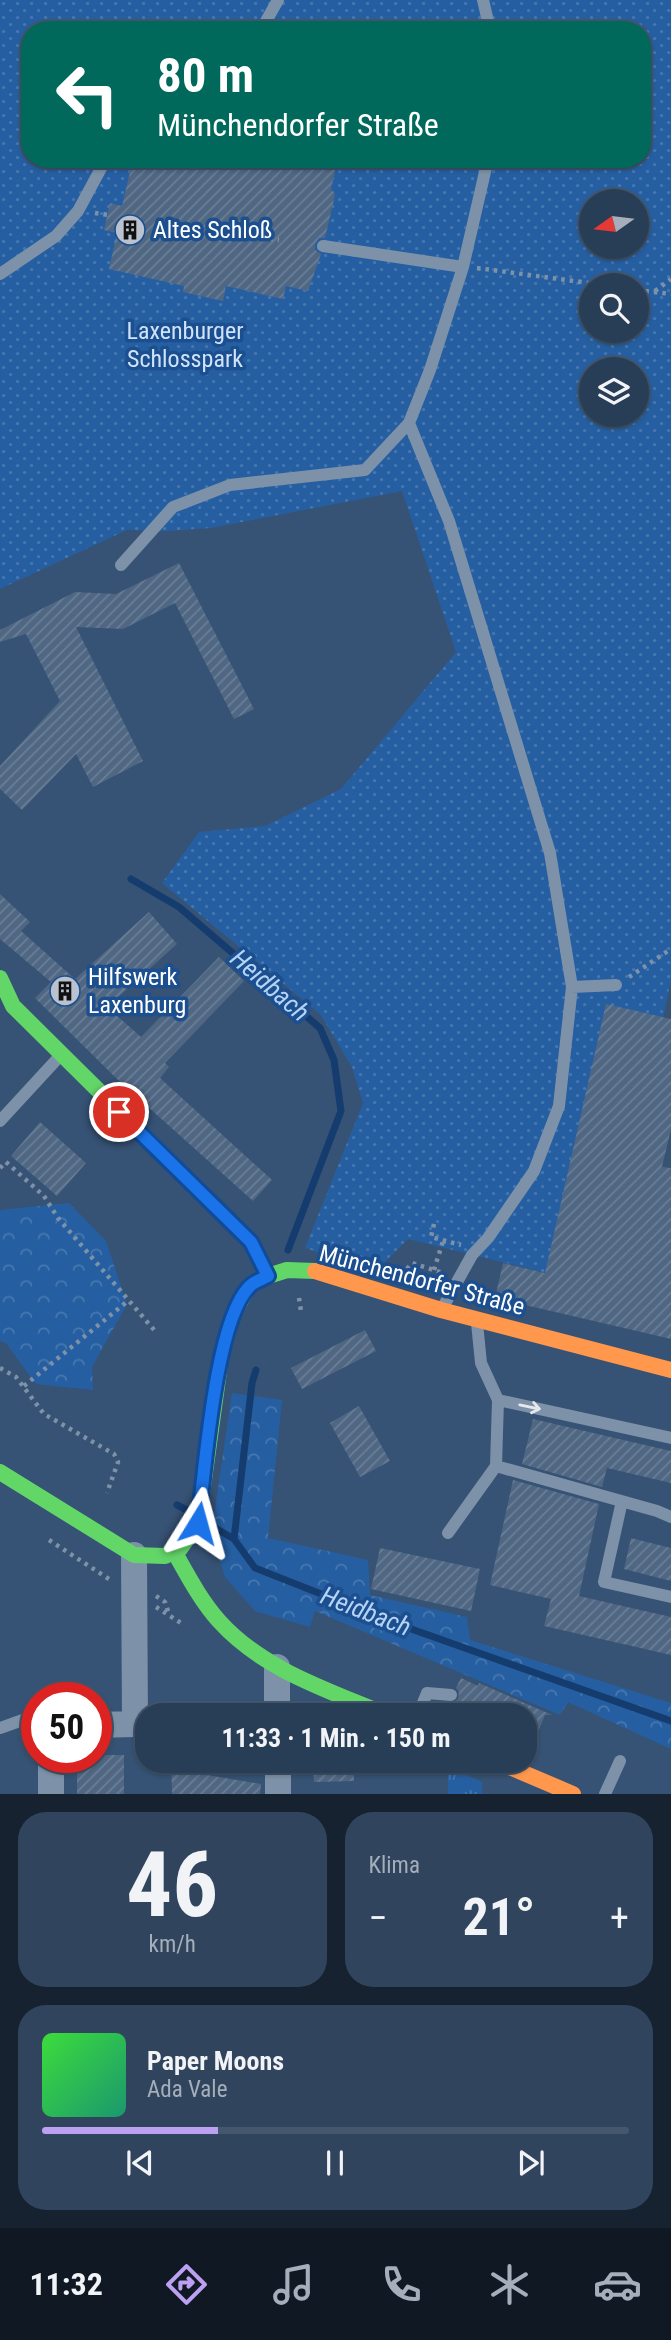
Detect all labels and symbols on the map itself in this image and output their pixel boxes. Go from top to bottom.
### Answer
north arrow [579,189,649,259]
building icon: Altes Schloß [113,213,147,247]
place label: Altes Schloß [153,216,272,244]
park label: Laxenburger Schlosspark [126,317,244,373]
water label: Heidbach [225,943,315,1027]
place label: Hilfswerk Laxenburg [88,963,186,1019]
building icon: Hilfswerk Laxenburg [48,974,82,1008]
pin [89,1082,149,1142]
street label: Münchendorfer Straße [316,1239,528,1321]
one-way arrow [518,1400,541,1414]
position arrow [161,1486,235,1560]
water label: Heidbach [317,1580,415,1642]
speed limit sign: 50 [21,1682,112,1773]

